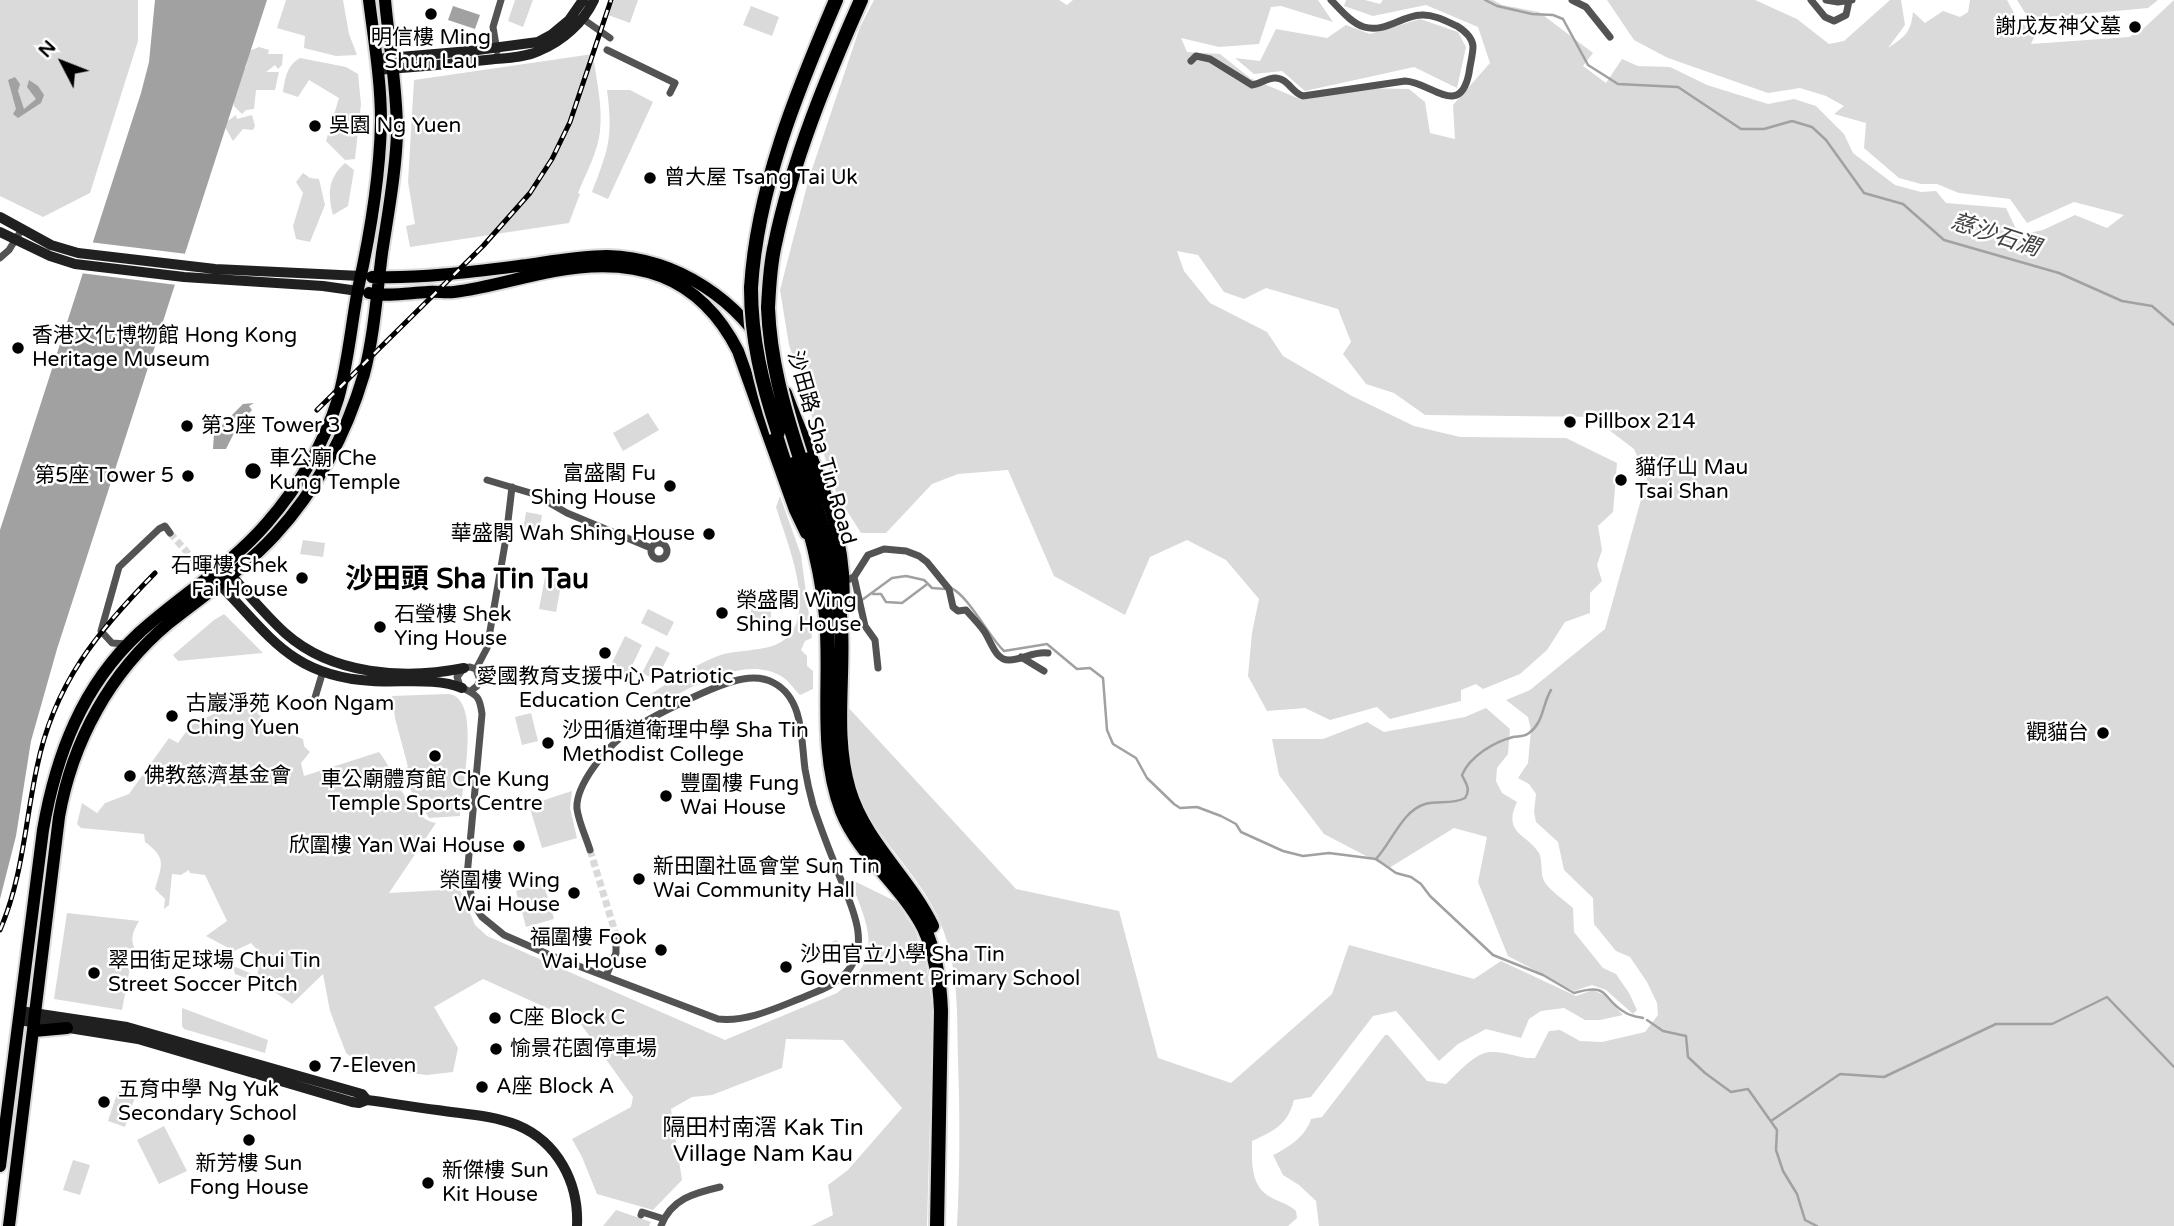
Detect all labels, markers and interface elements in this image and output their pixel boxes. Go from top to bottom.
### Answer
marker: 明信樓 Ming Shun Lau [423,6,439,22]
place label: 謝戊友神父墓 [1995,14,2121,40]
marker: 謝戊友神父墓 [2127,19,2143,35]
place label: 明信樓 Ming Shun Lau [371,25,491,75]
north arrow [28,28,98,98]
text: N [34,36,61,62]
place label: 吳園 Ng Yuen [329,113,461,139]
marker: 吳園 Ng Yuen [307,118,323,134]
place label: 曾大屋 Tsang Tai Uk [664,165,858,191]
marker: 曾大屋 Tsang Tai Uk [642,170,658,186]
water label: 慈沙石澗 [1947,209,2043,263]
place label: 香港文化博物館 Hong Kong Heritage Museum [32,323,297,373]
marker: 香港文化博物館 Hong Kong Heritage Museum [10,340,26,356]
street label: 沙田路 Sha Tin Road [781,348,861,548]
place label: Pillbox 214 [1584,409,1696,435]
place label: 第3座 Tower 3 [201,413,341,439]
marker: Pillbox 214 [1562,414,1578,430]
marker: 第3座 Tower 3 [179,418,195,434]
place label: 車公廟 Che Kung Temple [269,446,400,496]
place label: 貓仔山 Mau Tsai Shan [1635,455,1748,505]
marker: 車公廟 Che Kung Temple [243,461,263,481]
place label: 富盛閣 Fu Shing House [531,461,656,511]
place label: 第5座 Tower 5 [34,463,174,489]
marker: 第5座 Tower 5 [180,468,196,484]
marker: 貓仔山 Mau Tsai Shan [1613,472,1629,488]
marker: 富盛閣 Fu Shing House [662,478,678,494]
place label: 華盛閣 Wah Shing House [451,521,695,547]
marker: 華盛閣 Wah Shing House [701,526,717,542]
place label: 石暉樓 Shek Fai House [171,553,288,603]
district label: 沙田頭 Sha Tin Tau [345,564,589,598]
marker: 石暉樓 Shek Fai House [294,570,310,586]
place label: 榮盛閣 Wing Shing House [736,588,861,638]
place label: 石瑩樓 Shek Ying House [394,602,511,652]
marker: 榮盛閣 Wing Shing House [714,605,730,621]
marker: 石瑩樓 Shek Ying House [372,619,388,635]
marker: 愛國教育支援中心 Patriotic Education Centre [597,645,613,661]
place label: 愛國教育支援中心 Patriotic Education Centre [477,664,733,714]
place label: 古巖淨苑 Koon Ngam Ching Yuen [186,691,394,741]
marker: 古巖淨苑 Koon Ngam Ching Yuen [164,708,180,724]
place label: 沙田循道衛理中學 Sha Tin Methodist College [562,718,809,768]
place label: 觀貓台 [2026,720,2089,746]
marker: 觀貓台 [2095,725,2111,741]
marker: 沙田循道衛理中學 Sha Tin Methodist College [540,735,556,751]
marker: 車公廟體育館 Che Kung Temple Sports Centre [427,748,443,764]
place label: 佛教慈濟基金會 [144,763,291,789]
place label: 車公廟體育館 Che Kung Temple Sports Centre [320,767,550,817]
marker: 佛教慈濟基金會 [122,768,138,784]
place label: 豐圍樓 Fung Wai House [680,771,799,821]
marker: 豐圍樓 Fung Wai House [658,788,674,804]
place label: 欣圍樓 Yan Wai House [289,833,505,859]
marker: 欣圍樓 Yan Wai House [511,838,527,854]
place label: 新田圍社區會堂 Sun Tin Wai Community Hall [653,854,880,904]
place label: 榮圍樓 Wing Wai House [439,868,560,918]
marker: 新田圍社區會堂 Sun Tin Wai Community Hall [631,871,647,887]
marker: 榮圍樓 Wing Wai House [566,885,582,901]
place label: 福圍樓 Fook Wai House [530,925,647,975]
marker: 福圍樓 Fook Wai House [653,942,669,958]
place label: 沙田官立小學 Sha Tin Government Primary School [800,942,1080,992]
place label: 翠田街足球場 Chui Tin Street Soccer Pitch [108,948,321,998]
marker: 沙田官立小學 Sha Tin Government Primary School [778,959,794,975]
marker: 翠田街足球場 Chui Tin Street Soccer Pitch [86,965,102,981]
place label: C座 Block C [509,1005,625,1031]
marker: C座 Block C [487,1010,503,1026]
place label: 愉景花園停車場 [510,1036,657,1062]
marker: 愉景花園停車場 [488,1041,504,1057]
place label: 7-Eleven [329,1053,416,1079]
marker: 7-Eleven [307,1058,323,1074]
place label: A座 Block A [496,1074,614,1100]
place label: 五育中學 Ng Yuk Secondary School [118,1077,297,1127]
marker: A座 Block A [474,1079,490,1095]
marker: 五育中學 Ng Yuk Secondary School [96,1094,112,1110]
district label: 隔田村南滘 Kak Tin Village Nam Kau [660,1115,866,1169]
marker: 新芳樓 Sun Fong House [241,1132,257,1148]
place label: 新芳樓 Sun Fong House [189,1151,309,1201]
place label: 新傑樓 Sun Kit House [442,1158,549,1208]
marker: 新傑樓 Sun Kit House [420,1175,436,1191]

